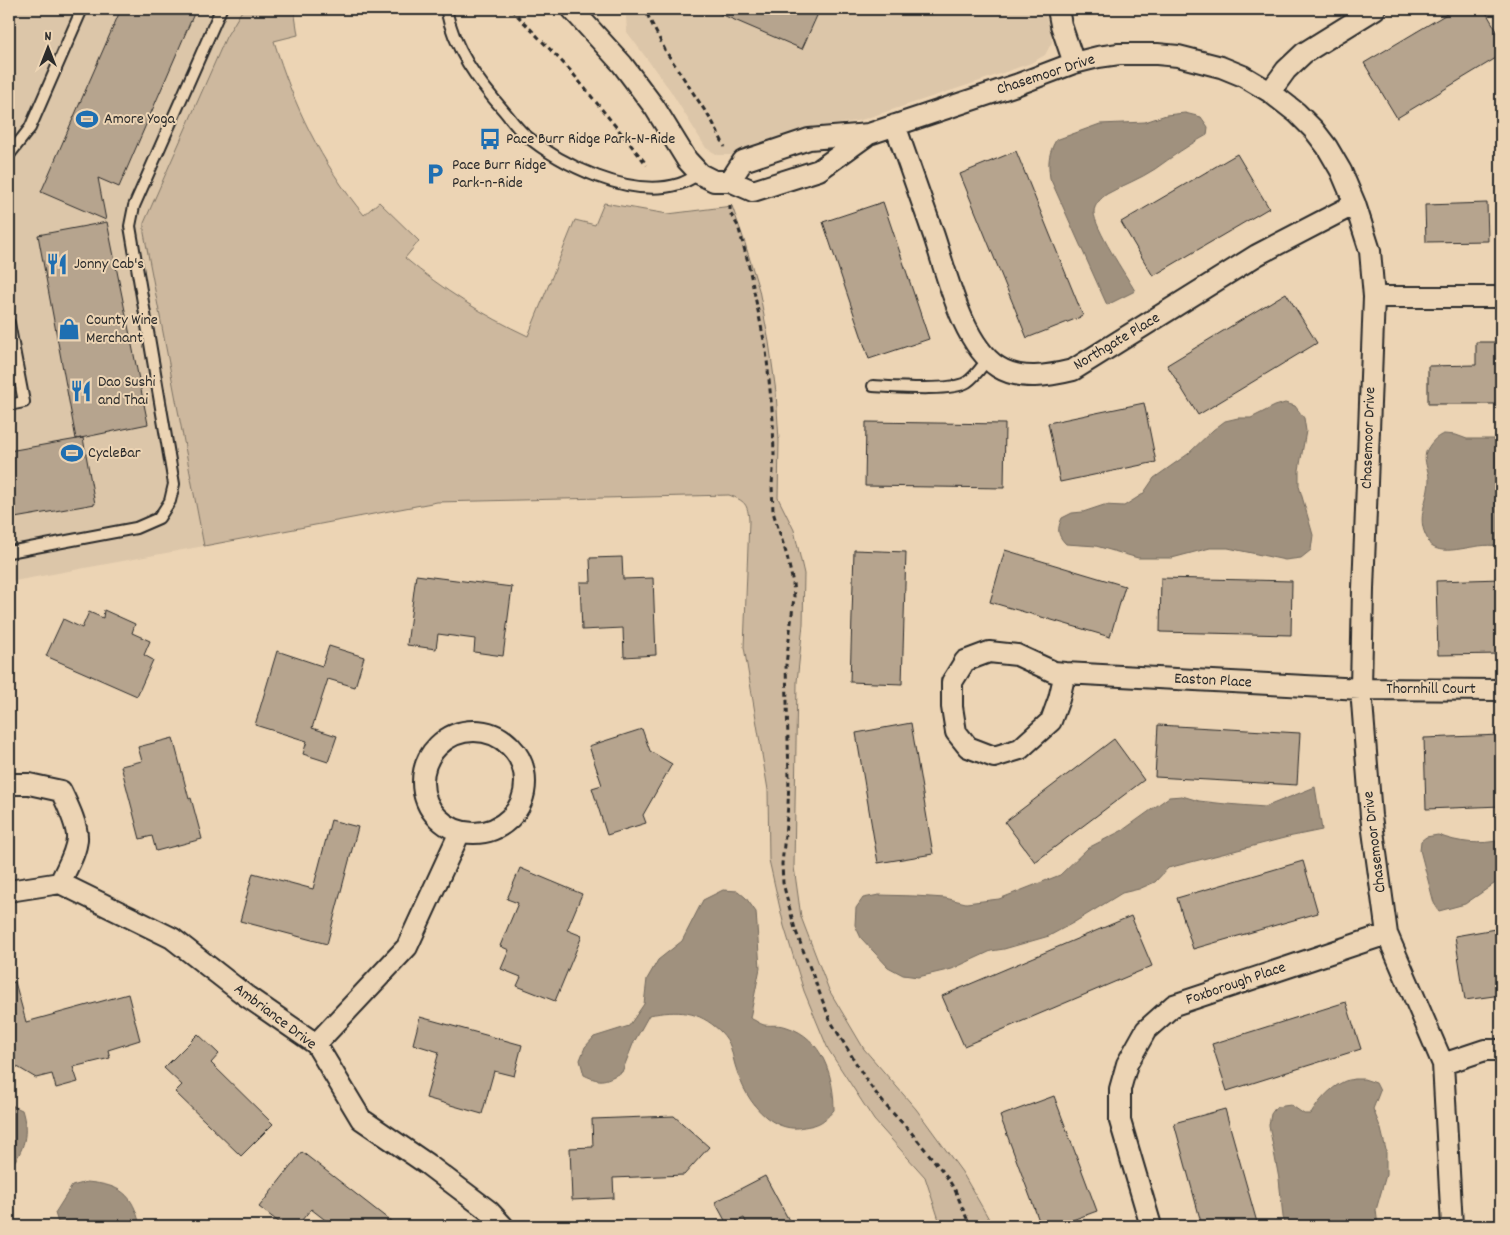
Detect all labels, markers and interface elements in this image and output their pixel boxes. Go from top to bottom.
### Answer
north arrow [22,22,72,72]
text: N [45,27,52,47]
street label: Chasemoor Drive [994,48,1098,102]
sports icon: Amore Yoga [74,106,100,132]
place label: Amore Yoga [104,108,175,131]
bus stop icon: Pace Burr Ridge Park-N-Ride [477,126,503,152]
place label: Pace Burr Ridge Park-N-Ride [506,128,675,151]
place label: Pace Burr Ridge Park-n-Ride [452,154,546,195]
parking icon: Pace Burr Ridge Park-n-Ride [422,161,448,187]
restaurant icon: Jonny Cab's [44,251,70,277]
place label: Jonny Cab's [74,253,144,276]
street label: Northgate Place [1069,307,1165,377]
place label: County Wine Merchant [86,309,158,350]
shop icon: County Wine Merchant [56,316,82,342]
place label: Dao Sushi and Thai [98,371,156,412]
restaurant icon: Dao Sushi and Thai [68,378,94,404]
street label: Chasemoor Drive [1356,387,1382,489]
sports icon: CycleBar [59,440,85,466]
place label: CycleBar [88,442,141,465]
street label: Easton Place [1174,667,1252,695]
street label: Thornhill Court [1386,678,1476,701]
street label: Chasemoor Drive [1357,790,1393,894]
street label: Foxborough Place [1183,956,1289,1012]
street label: Ambriance Drive [229,978,321,1056]

